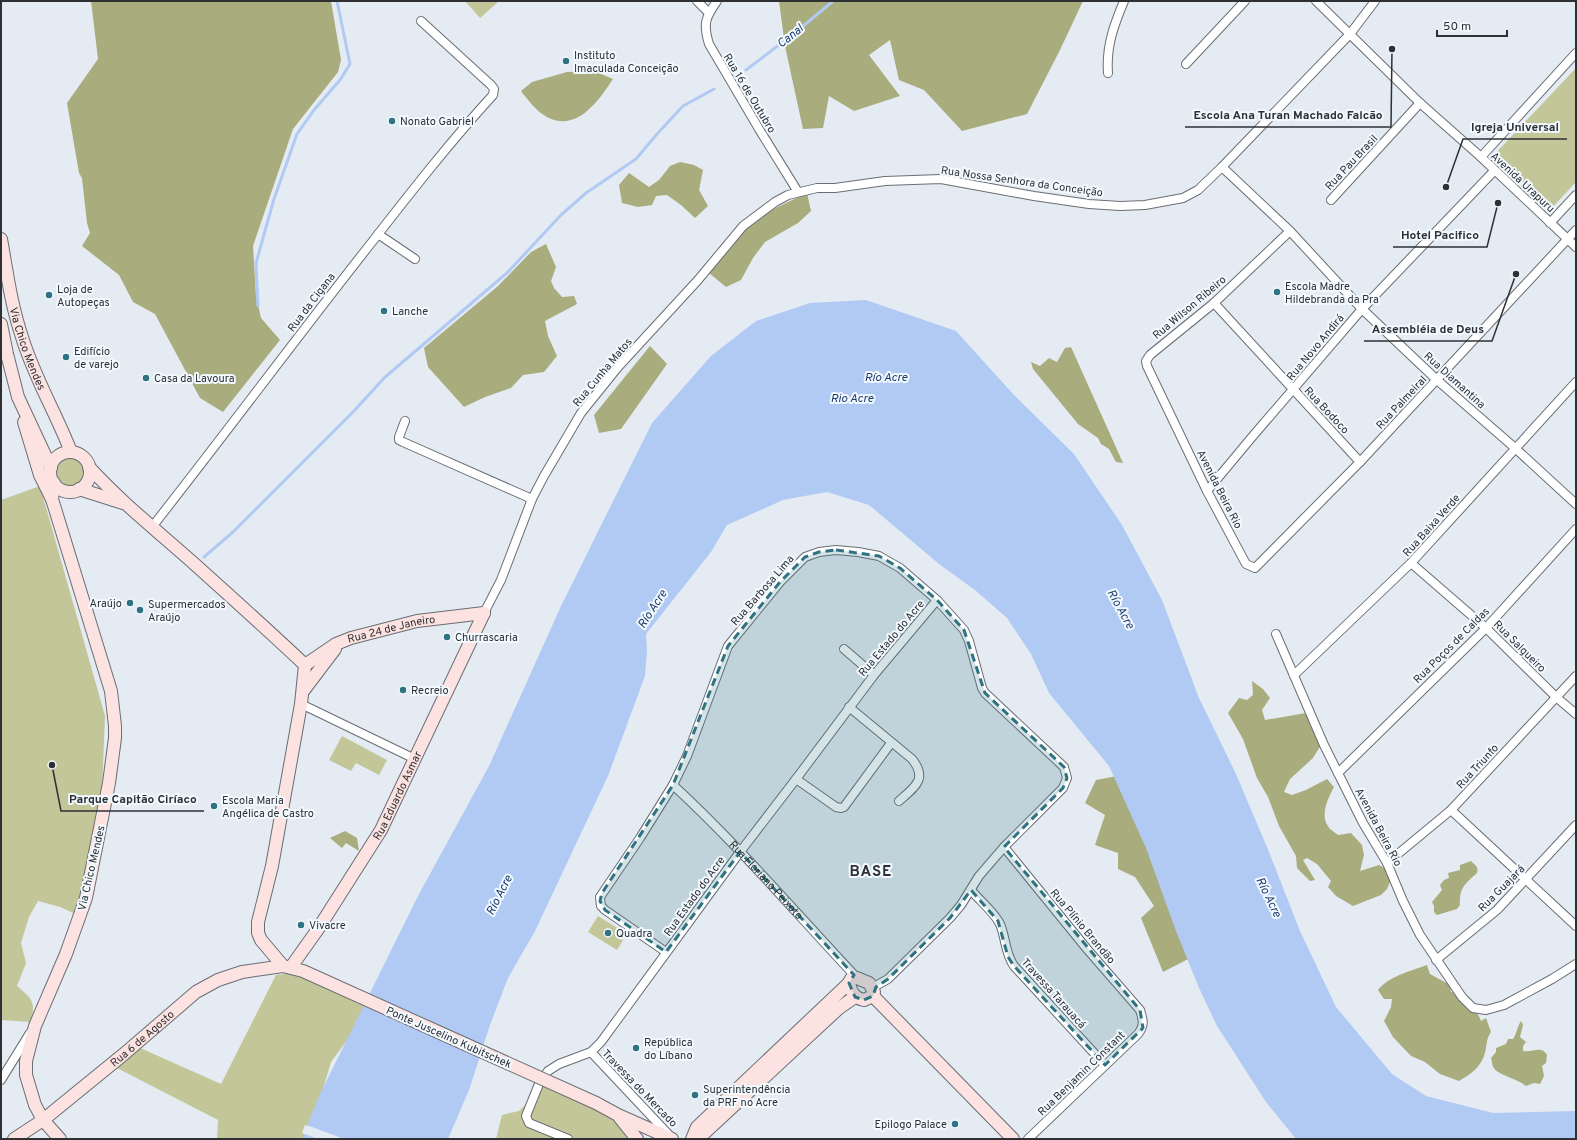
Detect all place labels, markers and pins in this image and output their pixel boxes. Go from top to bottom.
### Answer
place label: Instituto Imaculada Conceição [574,49,679,76]
marker: Instituto Imaculada Conceição [561,56,571,66]
callout: Escola Ana Turan Machado Falcão [1185,103,1391,127]
place label: Nonato Gabriel [400,115,474,129]
callout: Igreja Universal [1463,115,1567,139]
marker: Nonato Gabriel [387,116,397,126]
callout: Hotel Pacifico [1393,223,1487,247]
place label: Escola Madre Hildebranda da Pra [1285,280,1379,307]
place label: Loja de Autopeças [57,283,110,310]
marker: Escola Madre Hildebranda da Pra [1272,287,1282,297]
marker: Loja de Autopeças [44,290,54,300]
place label: Lanche [392,305,428,319]
marker: Lanche [379,306,389,316]
callout: Assembléia de Deus [1364,317,1492,341]
place label: Edifício de varejo [74,345,119,372]
marker: Edifício de varejo [61,352,71,362]
place label: Casa da Lavoura [154,372,235,386]
marker: Casa da Lavoura [141,373,151,383]
place label: Araújo [90,597,122,611]
marker: Araújo [125,598,135,608]
place label: Supermercados Araújo [148,598,226,625]
marker: Supermercados Araújo [135,605,145,615]
place label: Churrascaria [455,631,518,645]
marker: Churrascaria [442,632,452,642]
place label: Recreio [411,684,449,698]
marker: Recreio [398,685,408,695]
callout: Parque Capitão Ciríaco [61,787,204,811]
place label: Escola Maria Angélica de Castro [222,794,314,821]
marker: Escola Maria Angélica de Castro [209,801,219,811]
place label: Vivacre [309,919,346,933]
marker: Vivacre [296,920,306,930]
place label: Quadra [616,927,652,941]
marker: Quadra [603,928,613,938]
place label: República do Líbano [644,1036,693,1063]
marker: República do Líbano [631,1043,641,1053]
place label: Superintendência da PRF no Acre [703,1083,791,1110]
marker: Superintendência da PRF no Acre [690,1090,700,1100]
place label: Epilogo Palace [875,1118,947,1132]
marker: Epilogo Palace [950,1119,960,1129]

